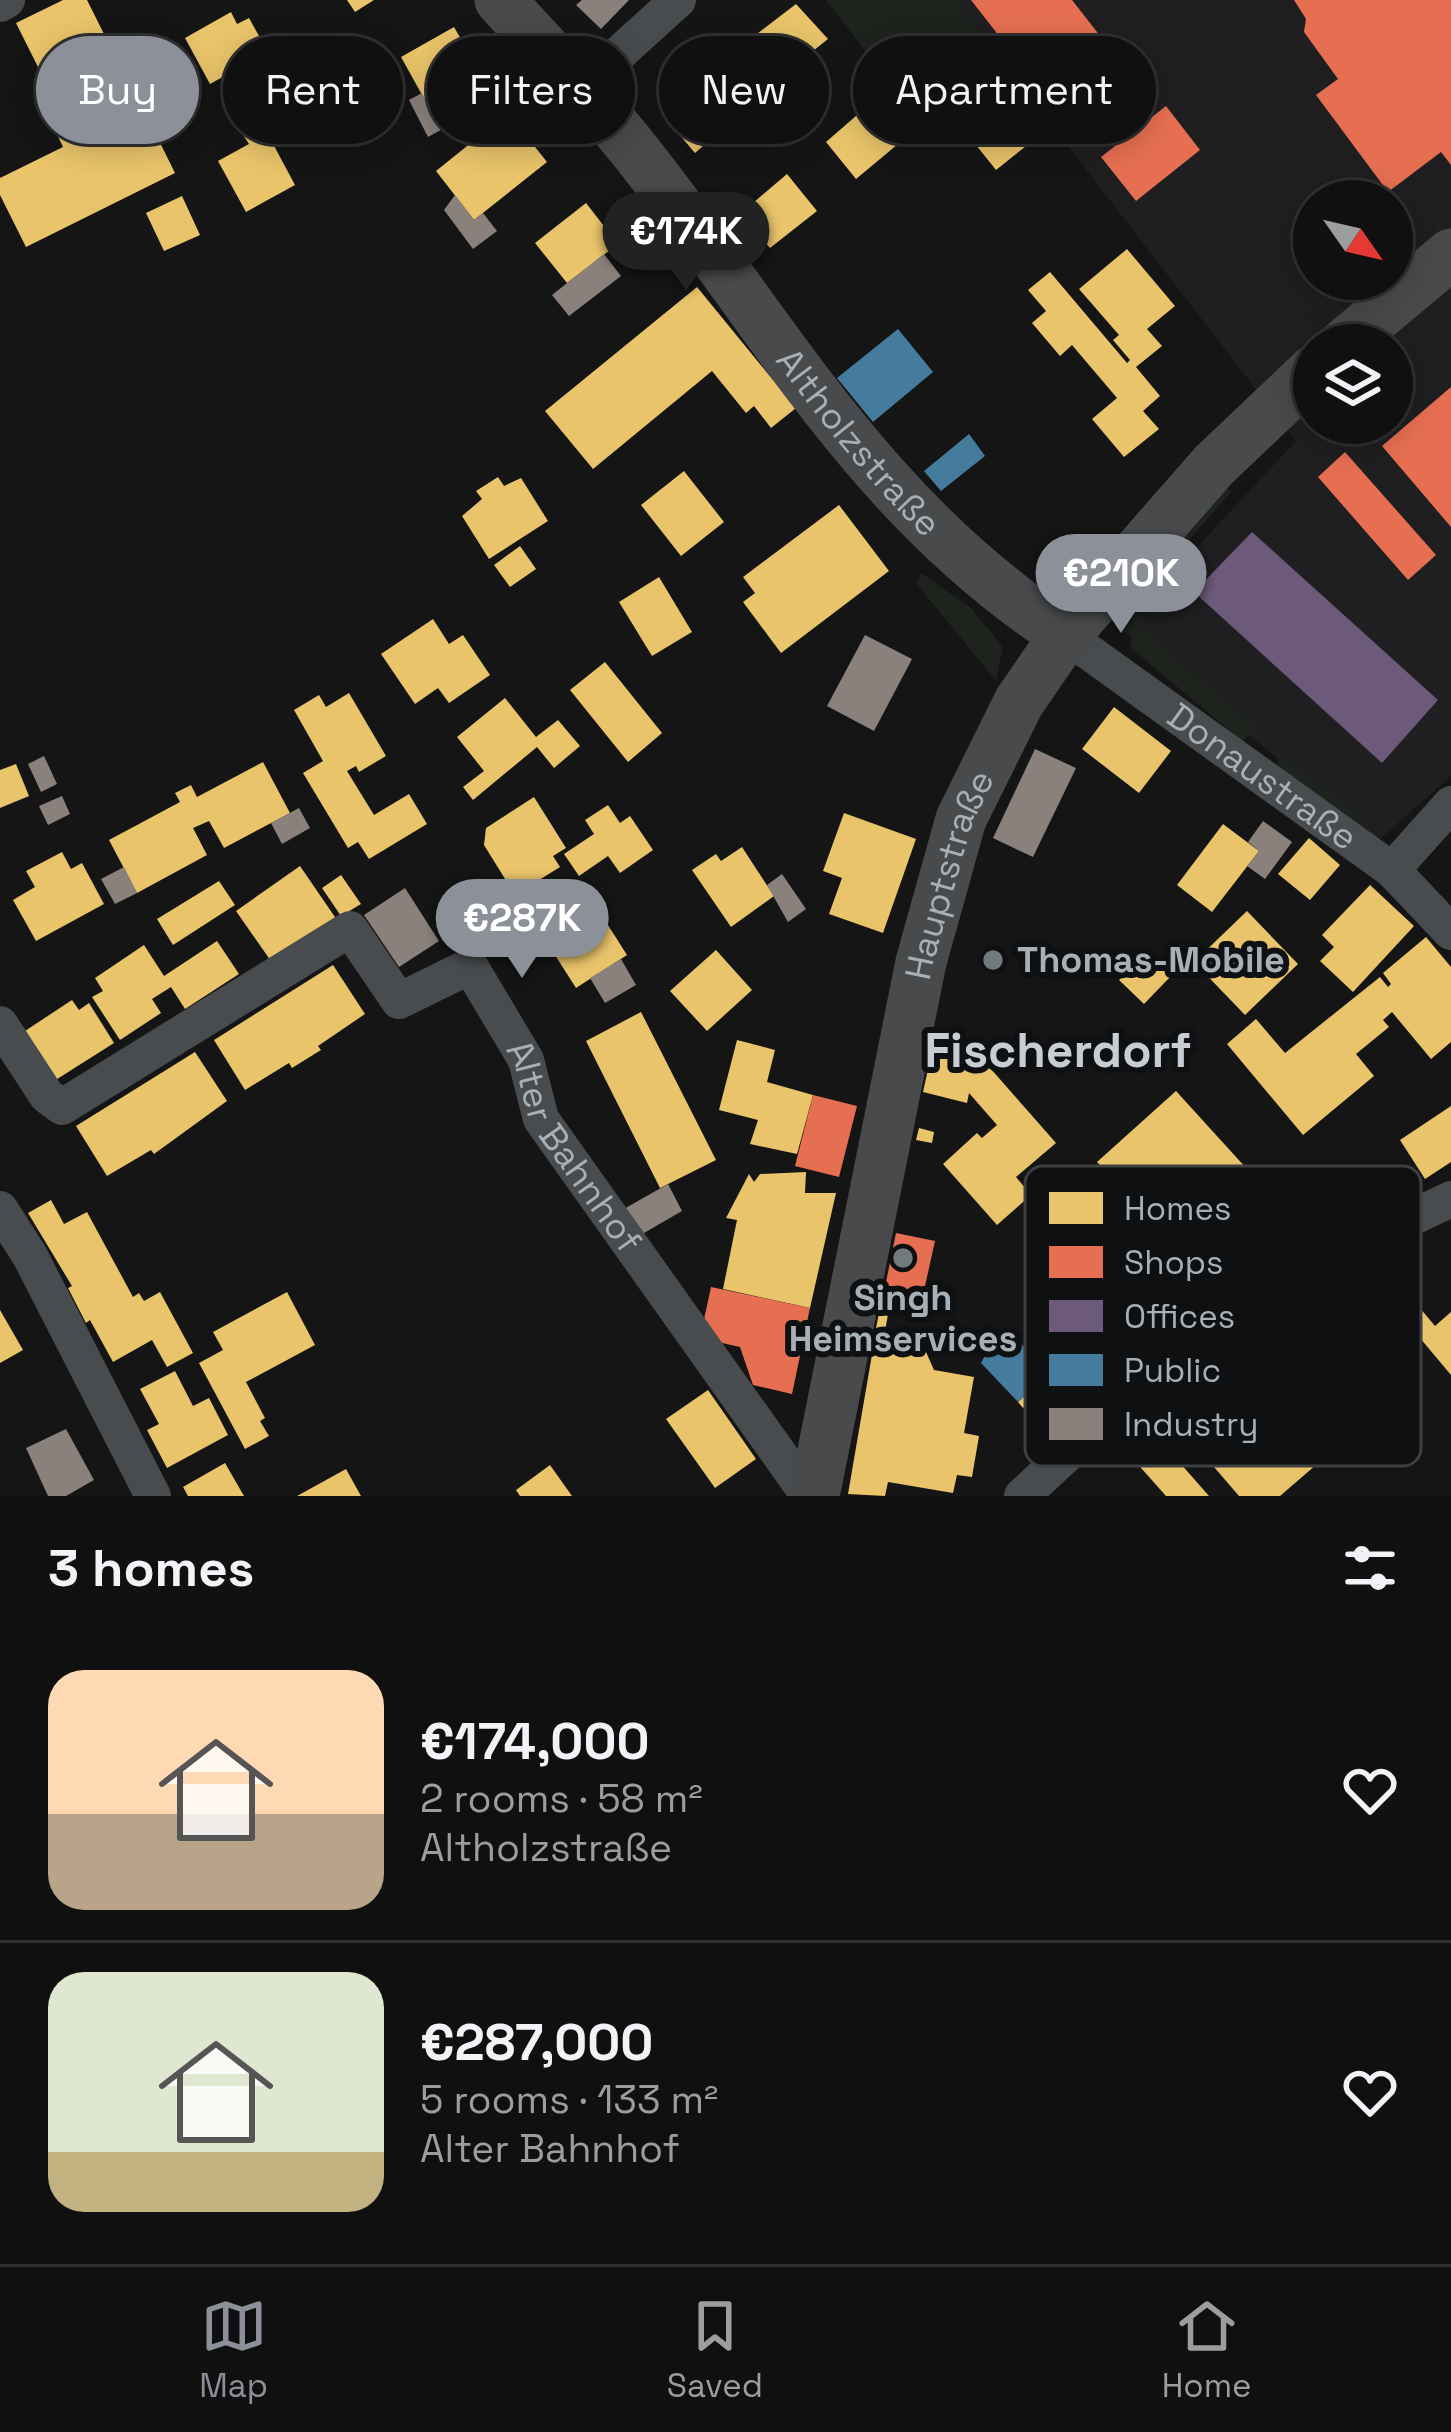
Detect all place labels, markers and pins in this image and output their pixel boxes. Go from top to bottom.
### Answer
pin: €174K [602,192,770,294]
pin: €210K [1037,534,1205,636]
pin: €287K [438,879,606,981]
place label: Thomas-Mobile [1017,937,1285,983]
marker: Thomas-Mobile [980,947,1006,973]
marker: Singh Heimservices [890,1245,916,1271]
place label: Singh Heimservices [789,1275,1017,1362]

